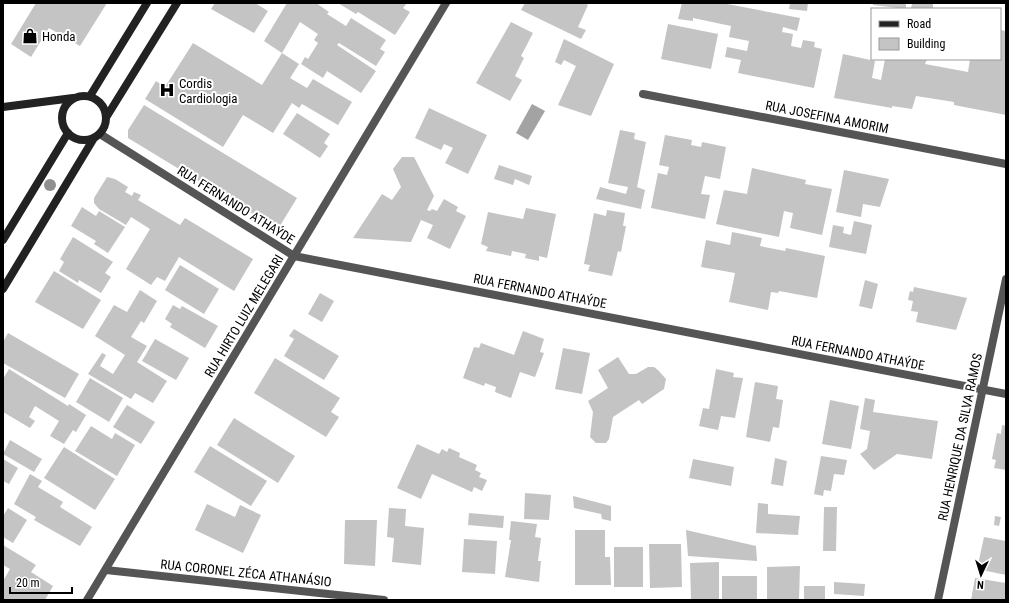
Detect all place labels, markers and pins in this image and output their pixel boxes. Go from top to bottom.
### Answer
shop icon: Honda [21,27,39,45]
place label: Honda [42,29,76,44]
place label: Cordis Cardiologia [179,76,238,106]
hospital icon: Cordis Cardiologia [158,81,176,99]

